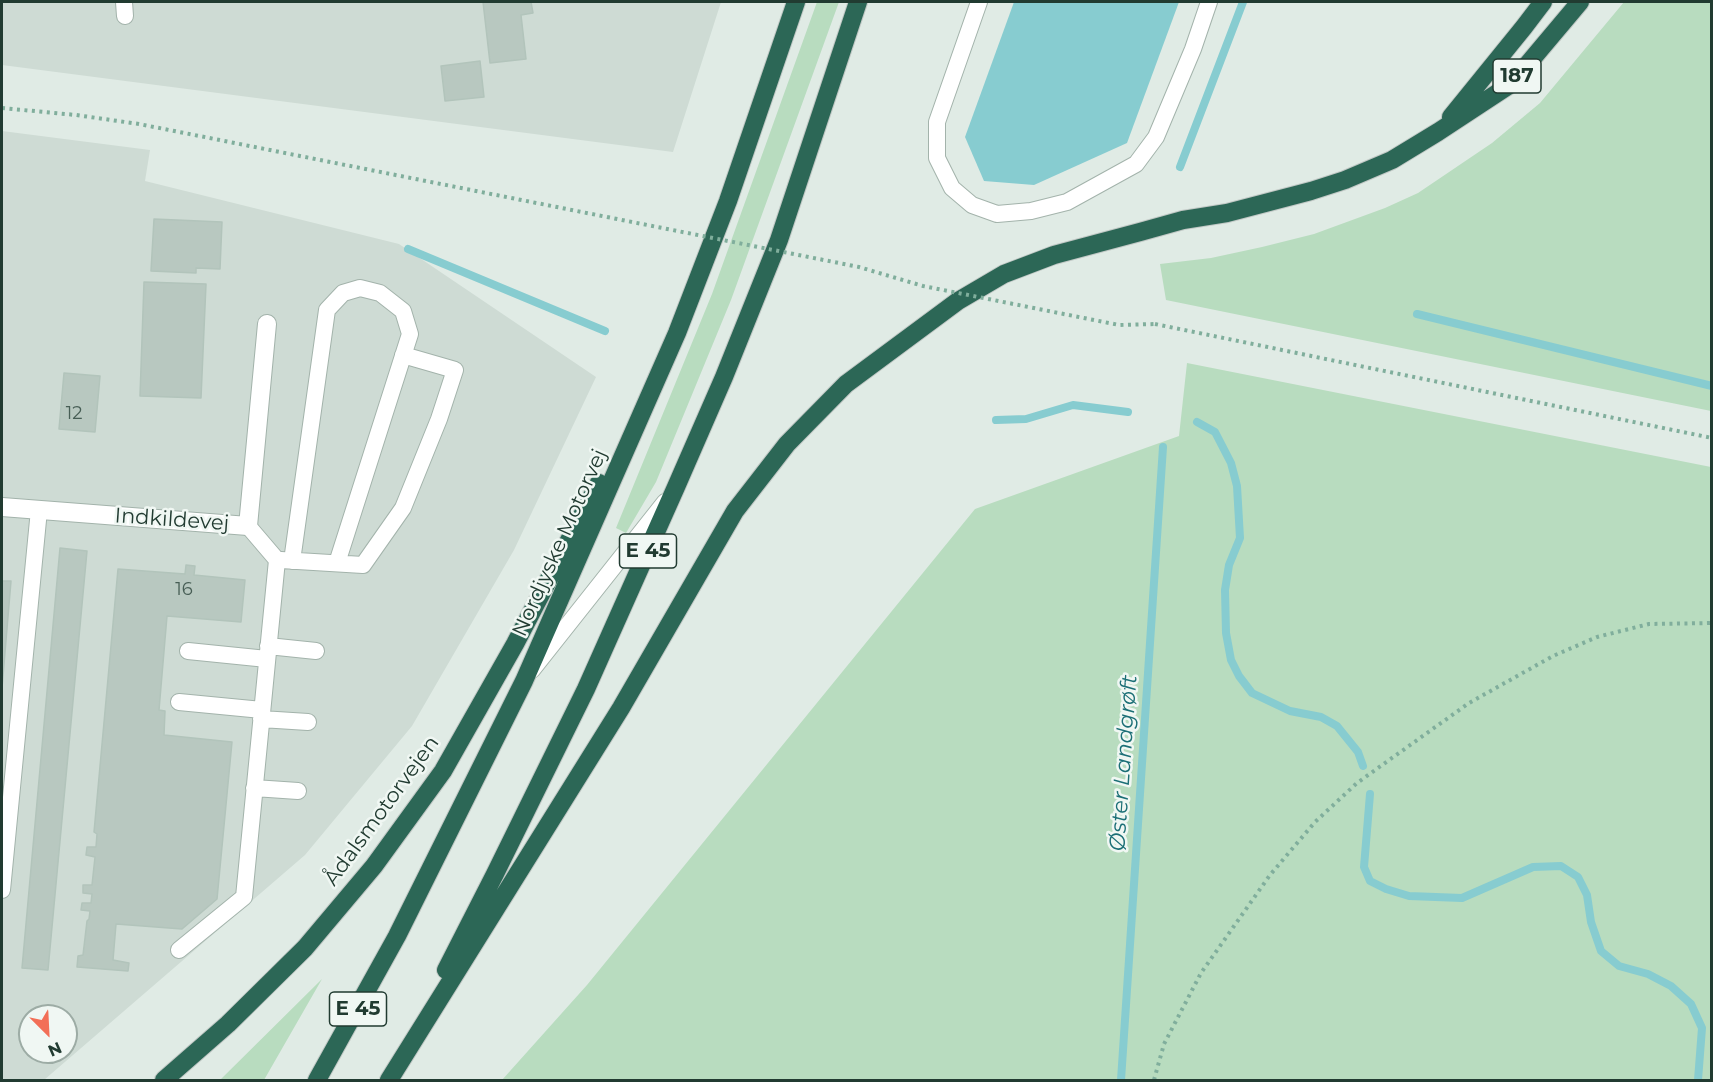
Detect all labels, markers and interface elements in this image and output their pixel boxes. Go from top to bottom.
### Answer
road number: 187 [1493,59,1541,93]
house number: 12 [66,403,82,425]
street label: Nordjyske Motorvej [507,445,613,641]
street label: Indkildevej [114,503,230,537]
road number: E 45 [620,534,676,568]
house number: 16 [175,579,193,601]
water label: Øster Landgrøft [1105,674,1143,852]
street label: Ådalsmotorvejen [319,731,445,891]
road number: E 45 [330,992,386,1026]
north arrow [18,1004,78,1064]
text: N [45,1038,64,1060]

